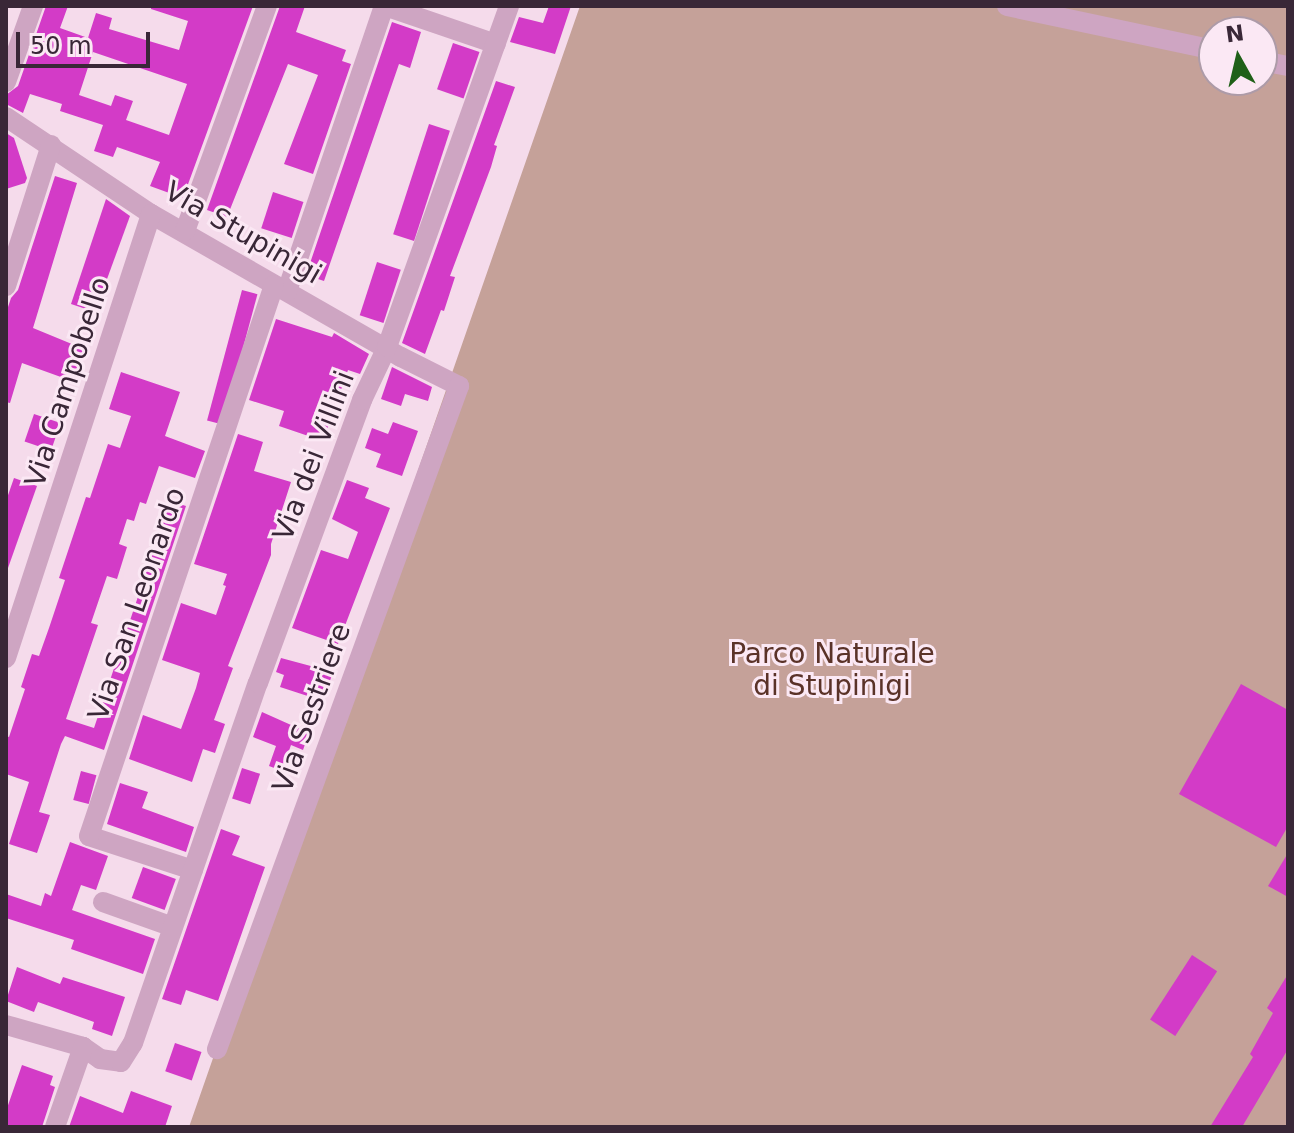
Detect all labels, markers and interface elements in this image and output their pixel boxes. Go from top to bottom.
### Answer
scale bar [20,16,154,66]
north arrow [1198,16,1278,96]
text: N [1224,20,1246,47]
text: 50 m [30,32,92,60]
street label: Via Stupinigi [159,175,327,291]
street label: Via Campobello [18,273,118,491]
street label: Via dei Villini [266,366,362,546]
street label: Via San Leonardo [81,483,193,725]
street label: Via Sestriere [266,619,358,797]
park label: Parco Naturale di Stupinigi [729,637,935,703]

